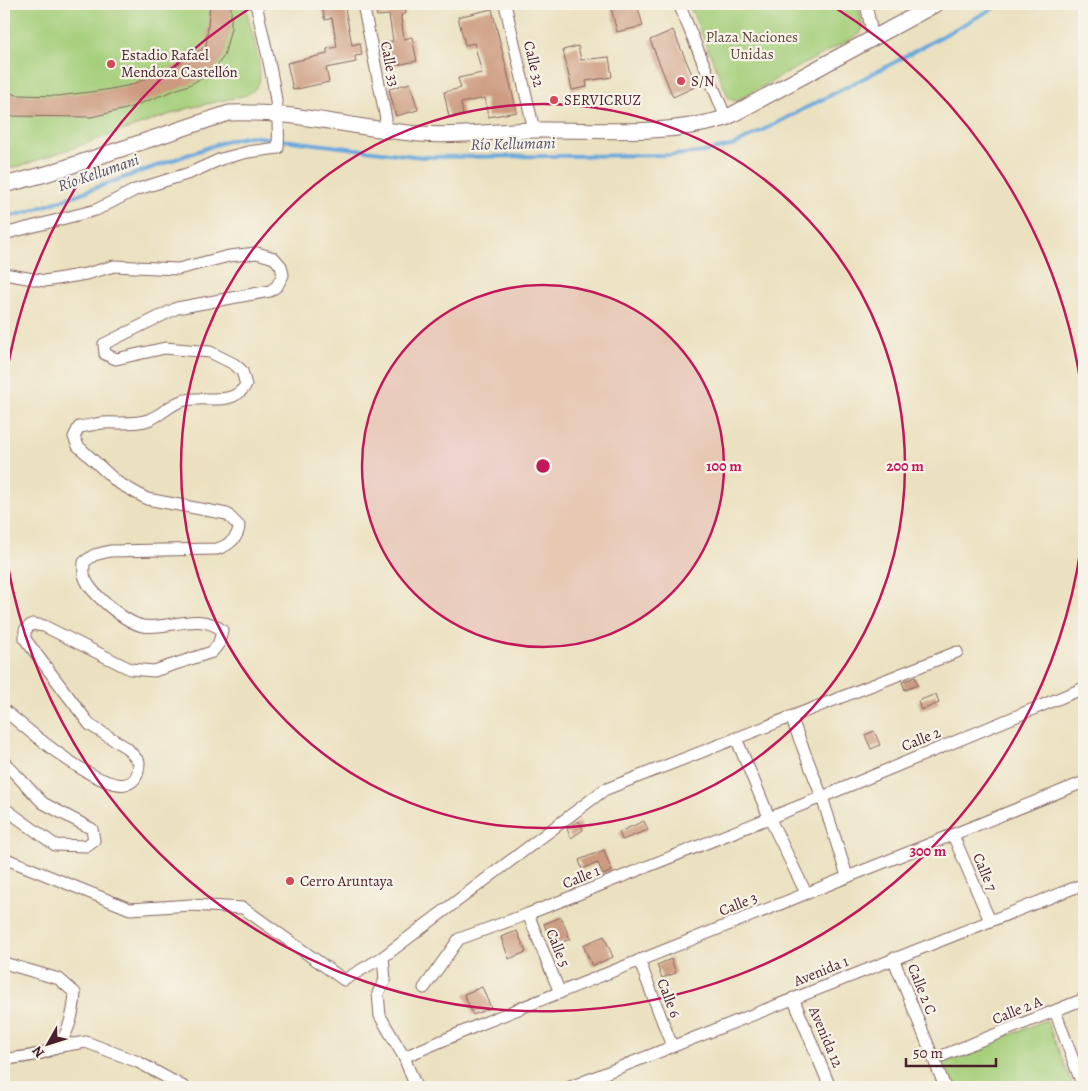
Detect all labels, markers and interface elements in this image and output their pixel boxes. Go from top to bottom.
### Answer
park label: Plaza Naciones Unidas [706,27,798,64]
street label: Calle 32 [519,39,549,89]
street label: Calle 33 [376,40,404,88]
place label: Estadio Rafael Mendoza Castellón [121,45,238,82]
marker: Estadio Rafael Mendoza Castellón [105,58,117,70]
place label: S/N [691,71,715,91]
marker: S/N [675,75,687,87]
place label: SERVICRUZ [564,90,641,110]
marker: SERVICRUZ [548,94,560,106]
water label: Río Kellumani [471,132,556,156]
water label: Río Kellumani [55,149,142,197]
text: 100 m [706,456,742,476]
text: 200 m [886,456,924,476]
centre of rings [534,457,552,475]
street label: Calle 2 [898,722,944,756]
text: 300 m [910,841,947,861]
street label: Calle 7 [968,850,1002,895]
street label: Calle 1 [559,861,603,893]
place label: Cerro Aruntaya [300,871,393,891]
marker: Cerro Aruntaya [284,875,296,887]
street label: Calle 3 [716,887,760,921]
street label: Calle 5 [541,926,575,970]
street label: Avenida 1 [790,951,851,991]
street label: Calle 2 C [903,961,941,1017]
street label: Calle 6 [652,976,686,1020]
street label: Calle 2 A [989,991,1045,1029]
street label: Avenida 12 [804,1003,848,1071]
north arrow [22,1018,72,1068]
scale bar [906,1036,996,1068]
text: N [28,1042,49,1062]
text: 50 m [913,1043,943,1063]

